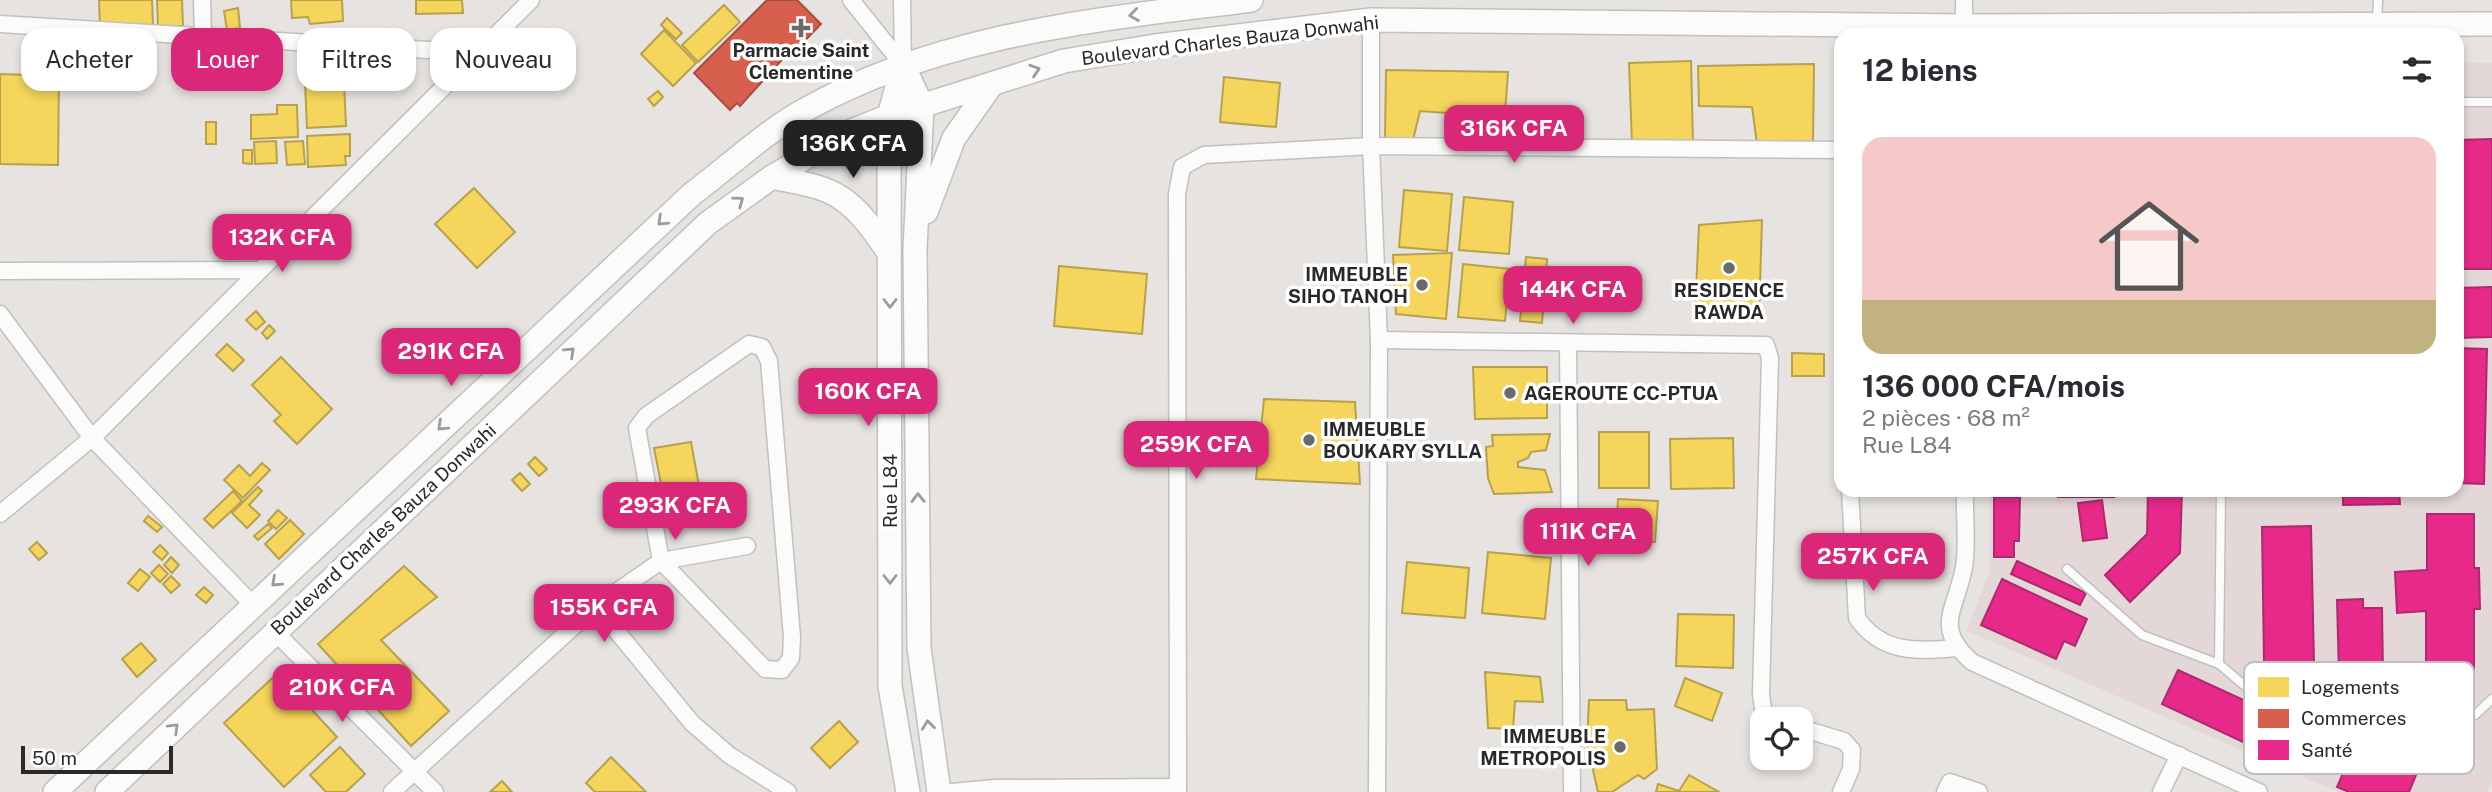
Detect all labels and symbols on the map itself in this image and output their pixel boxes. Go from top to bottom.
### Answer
one-way arrow [1129,8,1140,23]
street label: Boulevard Charles Bauza Donwahi [1080,11,1380,69]
marker: Parmacie Saint Clementine [793,20,809,36]
place label: Parmacie Saint Clementine [733,39,869,83]
one-way arrow [1028,64,1040,78]
pin: 316K CFA [1442,106,1586,165]
pin: 136K CFA [781,120,925,180]
one-way arrow [731,196,744,209]
one-way arrow [657,213,670,225]
pin: 132K CFA [210,215,354,274]
marker: RESIDENCE RAWDA [1721,260,1737,276]
place label: IMMEUBLE SIHO TANOH [1288,263,1408,307]
pin: 144K CFA [1501,266,1645,326]
marker: IMMEUBLE SIHO TANOH [1414,277,1430,293]
place label: RESIDENCE RAWDA [1674,279,1784,323]
one-way arrow [882,298,898,308]
pin: 291K CFA [379,328,523,388]
one-way arrow [562,348,575,361]
pin: 160K CFA [796,368,940,428]
place label: AGEROUTE CC-PTUA [1524,382,1719,404]
marker: AGEROUTE CC-PTUA [1502,385,1518,401]
one-way arrow [437,418,450,431]
place label: IMMEUBLE BOUKARY SYLLA [1323,418,1482,462]
street label: Boulevard Charles Bauza Donwahi [266,419,500,639]
pin: 259K CFA [1124,421,1268,481]
marker: IMMEUBLE BOUKARY SYLLA [1301,432,1317,448]
street label: Rue L84 [879,454,901,528]
pin: 293K CFA [603,482,747,542]
one-way arrow [910,492,925,503]
pin: 111K CFA [1516,508,1660,568]
pin: 257K CFA [1801,534,1945,593]
one-way arrow [271,573,284,586]
one-way arrow [882,574,898,585]
pin: 155K CFA [532,584,676,644]
legend [2244,662,2474,774]
pin: 210K CFA [270,664,414,724]
text: Logements [2301,676,2399,698]
text: Commerces [2301,707,2406,729]
one-way arrow [921,719,936,731]
one-way arrow [165,723,178,736]
place label: IMMEUBLE METROPOLIS [1480,725,1606,769]
marker: IMMEUBLE METROPOLIS [1612,739,1628,755]
text: Santé [2301,739,2353,761]
scale bar [21,743,173,775]

